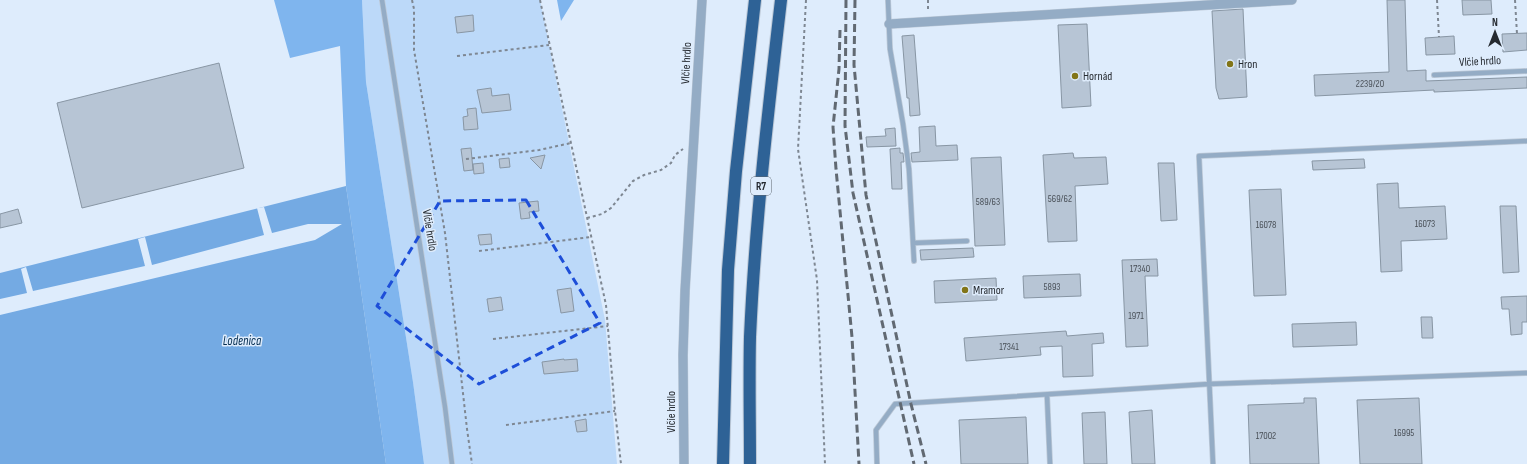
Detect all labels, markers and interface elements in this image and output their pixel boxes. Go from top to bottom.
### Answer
north arrow [1475,12,1515,52]
text: N [1492,16,1498,29]
street label: Vlčie hrdlo [678,42,695,84]
street label: Vlčie hrdlo [1459,53,1501,70]
place label: Hron [1238,57,1257,72]
marker: Hron [1225,59,1235,69]
place label: Hornád [1083,69,1112,84]
marker: Hornád [1070,71,1080,81]
house number: 2239/20 [1356,78,1384,90]
road number: R7 [751,177,771,195]
house number: 569/62 [1048,193,1072,205]
house number: 589/63 [976,196,1000,208]
street label: Vlčie hrdlo [419,208,440,252]
house number: 16073 [1415,218,1435,230]
house number: 16078 [1256,219,1276,231]
house number: 17340 [1130,263,1150,275]
house number: 5893 [1043,281,1061,293]
place label: Mramor [973,283,1005,298]
marker: Mramor [960,285,970,295]
house number: 1971 [1128,310,1144,322]
water label: Lodenica [223,333,262,349]
house number: 17341 [999,341,1019,353]
street label: Vlčie hrdlo [664,391,679,433]
house number: 16995 [1394,427,1414,439]
house number: 17002 [1256,430,1276,442]

